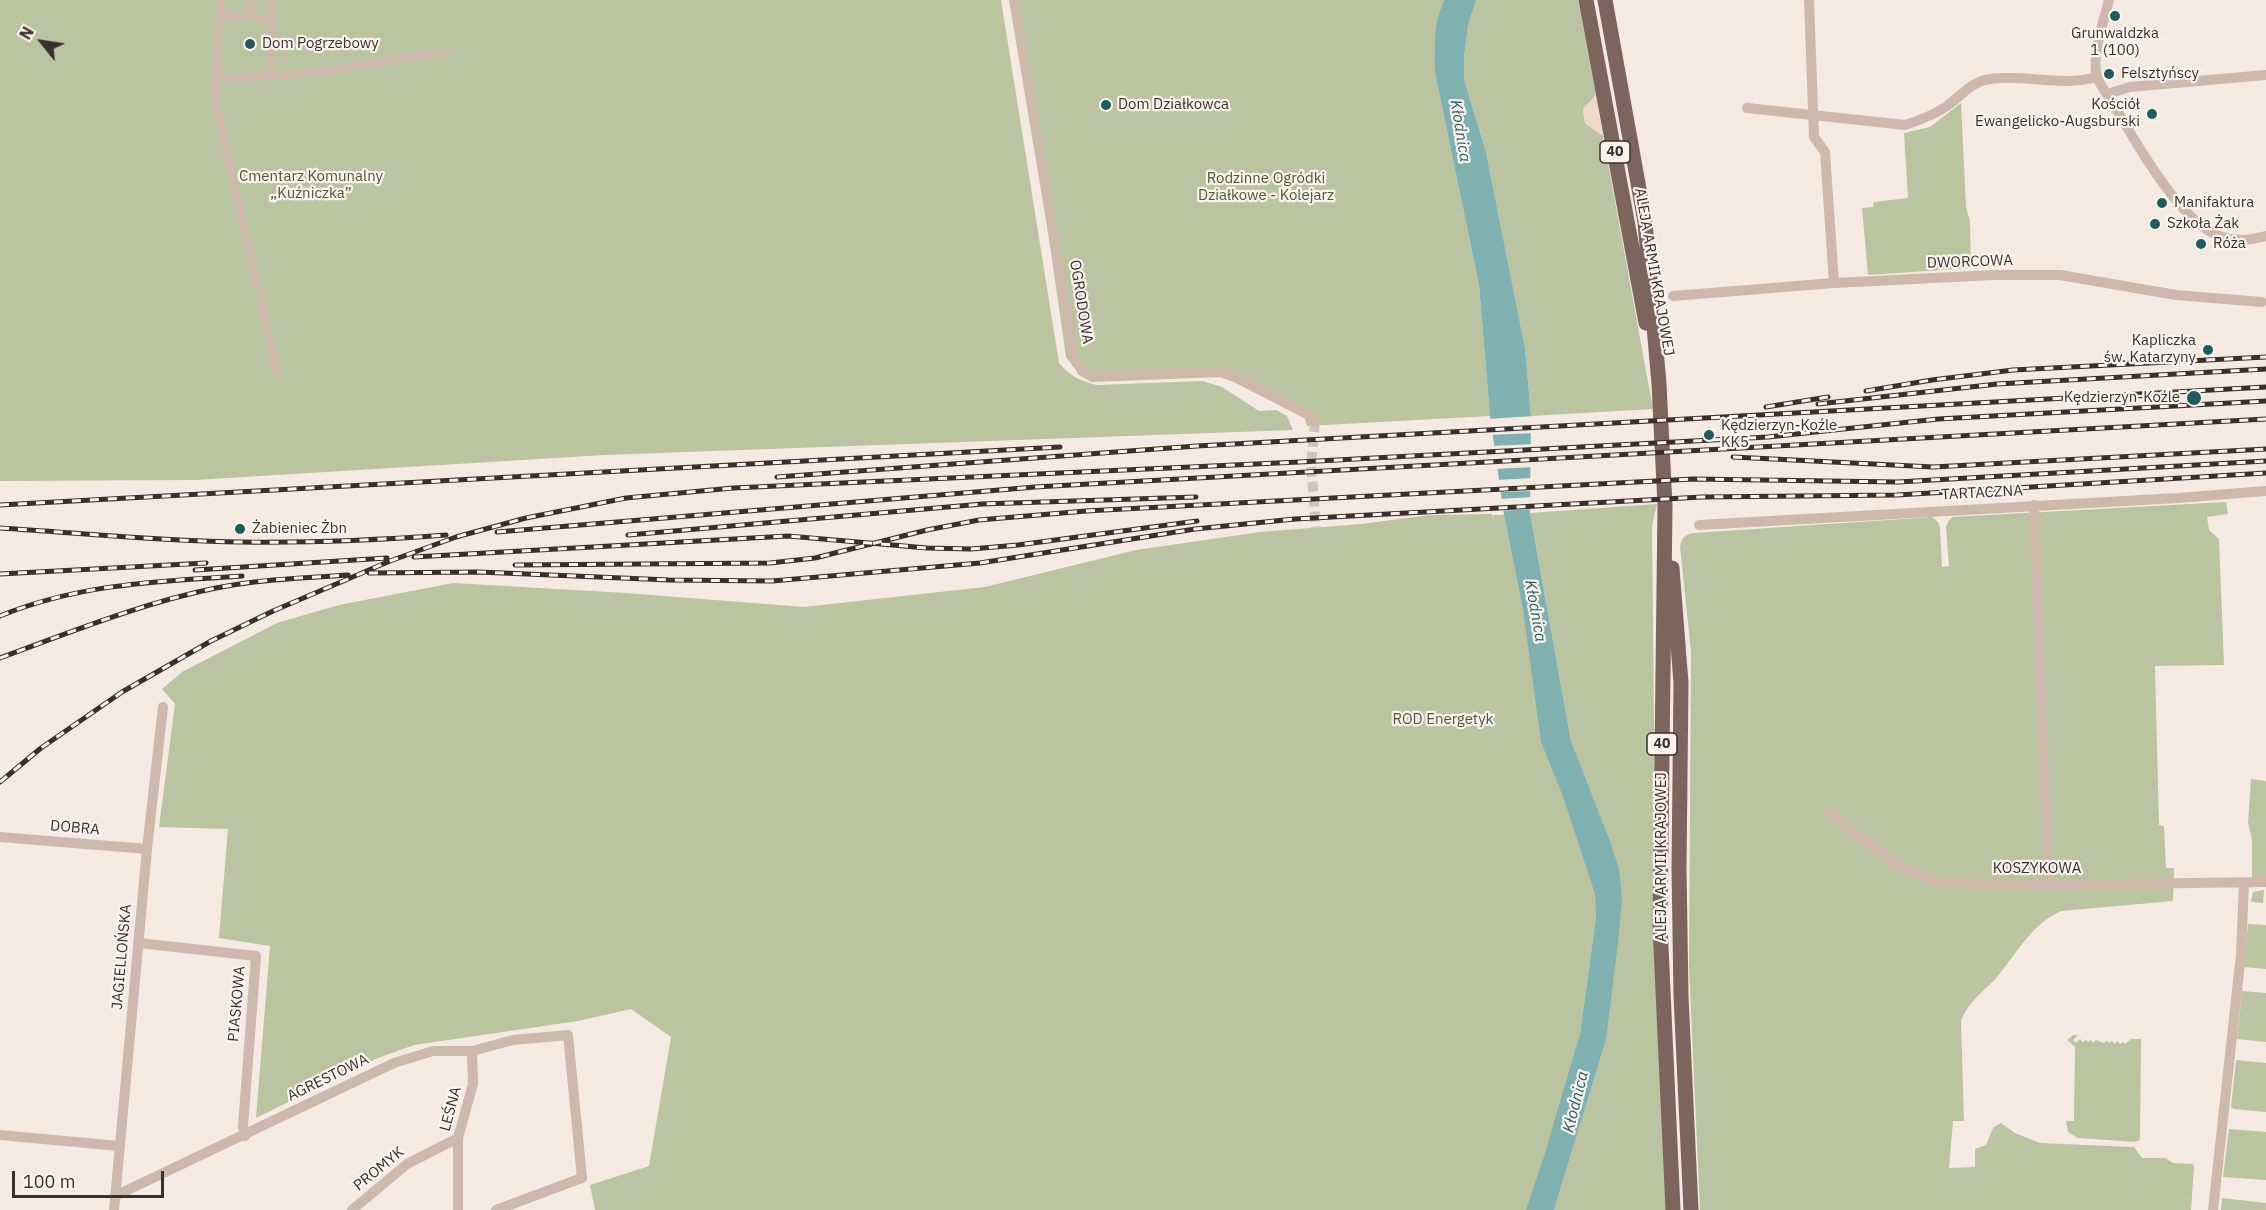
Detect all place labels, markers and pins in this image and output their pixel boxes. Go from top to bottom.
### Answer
marker: Grunwaldzka 1 (100) [2108,9,2122,23]
place label: Grunwaldzka 1 (100) [2071,25,2159,60]
place label: Dom Pogrzebowy [262,35,379,53]
marker: Dom Pogrzebowy [243,37,257,51]
place label: Felsztyńscy [2121,65,2199,83]
marker: Felsztyńscy [2102,67,2116,81]
place label: Dom Działkowca [1118,96,1229,114]
place label: Kościół Ewangelicko-Augsburski [1975,96,2140,131]
marker: Dom Działkowca [1099,98,1113,112]
marker: Kościół Ewangelicko-Augsburski [2145,107,2159,121]
place label: Manifaktura [2174,194,2254,212]
marker: Manifaktura [2155,196,2169,210]
place label: Szkoła Żak [2167,215,2239,233]
marker: Szkoła Żak [2148,217,2162,231]
place label: Róża [2213,235,2246,253]
marker: Róża [2194,237,2208,251]
place label: Kapliczka św. Katarzyny [2104,332,2196,367]
marker: Kapliczka św. Katarzyny [2201,343,2215,357]
place label: Kędzierzyn-Koźle [2064,389,2180,407]
marker: Kędzierzyn-Koźle [2185,389,2203,407]
place label: Kędzierzyn-Koźle KK5 [1721,417,1837,452]
marker: Kędzierzyn-Koźle KK5 [1702,428,1716,442]
place label: Żabieniec Żbn [252,520,347,538]
marker: Żabieniec Żbn [233,522,247,536]

